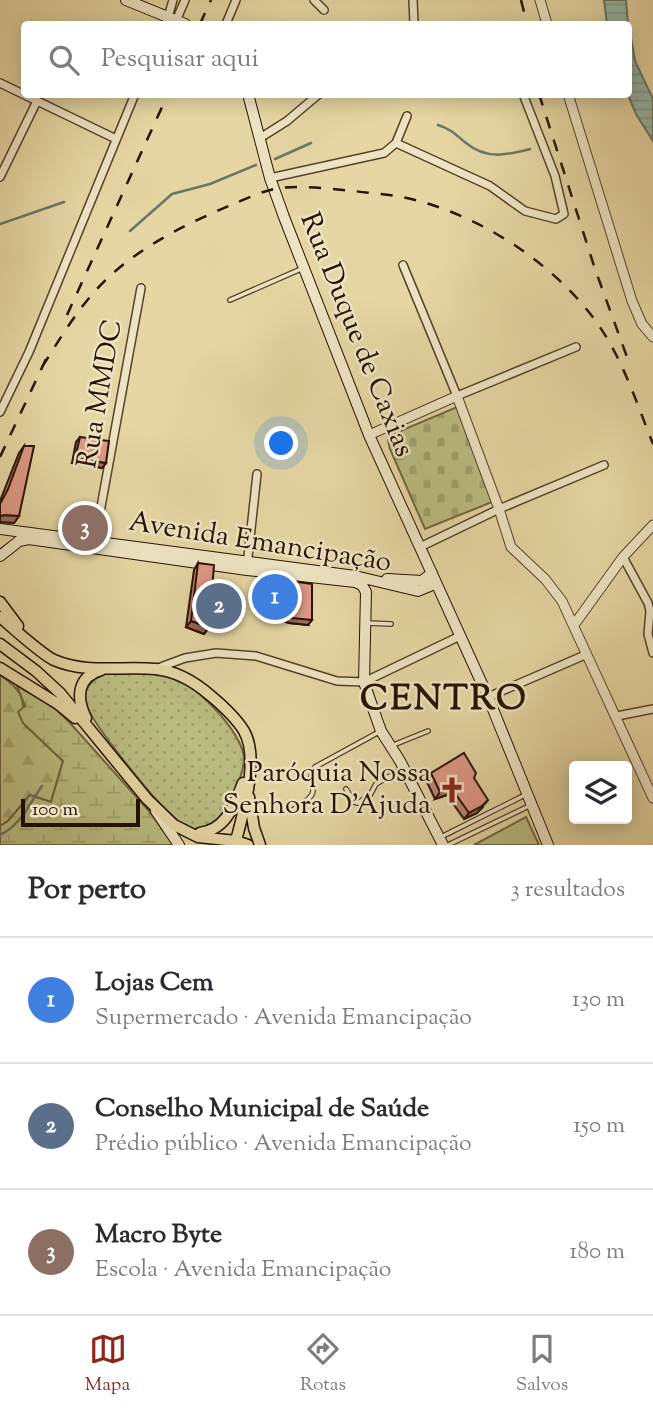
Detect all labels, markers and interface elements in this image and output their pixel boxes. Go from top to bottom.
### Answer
search box [21,21,632,98]
icon: search [45,41,83,79]
text: Pesquisar aqui [101,41,259,78]
street label: Rua Duque de Caxias [289,207,423,463]
street label: Rua MMDC [68,316,134,472]
your location [264,426,298,460]
pin: 3 [62,502,108,554]
street label: Avenida Emancipação [126,502,394,584]
pin: 1 [252,571,298,623]
pin: 2 [196,580,242,632]
district label: CENTRO [360,675,528,726]
place label: Paróquia Nossa Senhora D'Ajuda [223,754,431,826]
map controls [569,761,632,824]
button: layers [569,761,632,824]
church icon: Paróquia Nossa Senhora D'Ajuda [437,775,467,805]
scale bar [21,796,140,828]
text: 100 m [32,797,78,824]
text: Por perto [28,869,146,912]
text: 3 resultados [510,874,625,907]
text: Lojas Cem [95,965,214,1002]
text: 1 [47,984,55,1017]
text: 130 m [572,984,625,1017]
text: Supermercado · Avenida Emancipação [95,1002,472,1035]
text: Conselho Municipal de Saúde [95,1091,429,1128]
text: 2 [46,1110,56,1143]
text: 150 m [573,1110,625,1143]
text: Prédio público · Avenida Emancipação [95,1128,472,1161]
text: Macro Byte [95,1217,222,1254]
text: 3 [46,1236,56,1269]
text: 180 m [570,1236,625,1269]
text: Escola · Avenida Emancipação [95,1254,391,1287]
tab: Mapa [85,1330,130,1399]
tab: Rotas [300,1330,346,1399]
tab: Salvos [516,1330,568,1399]

